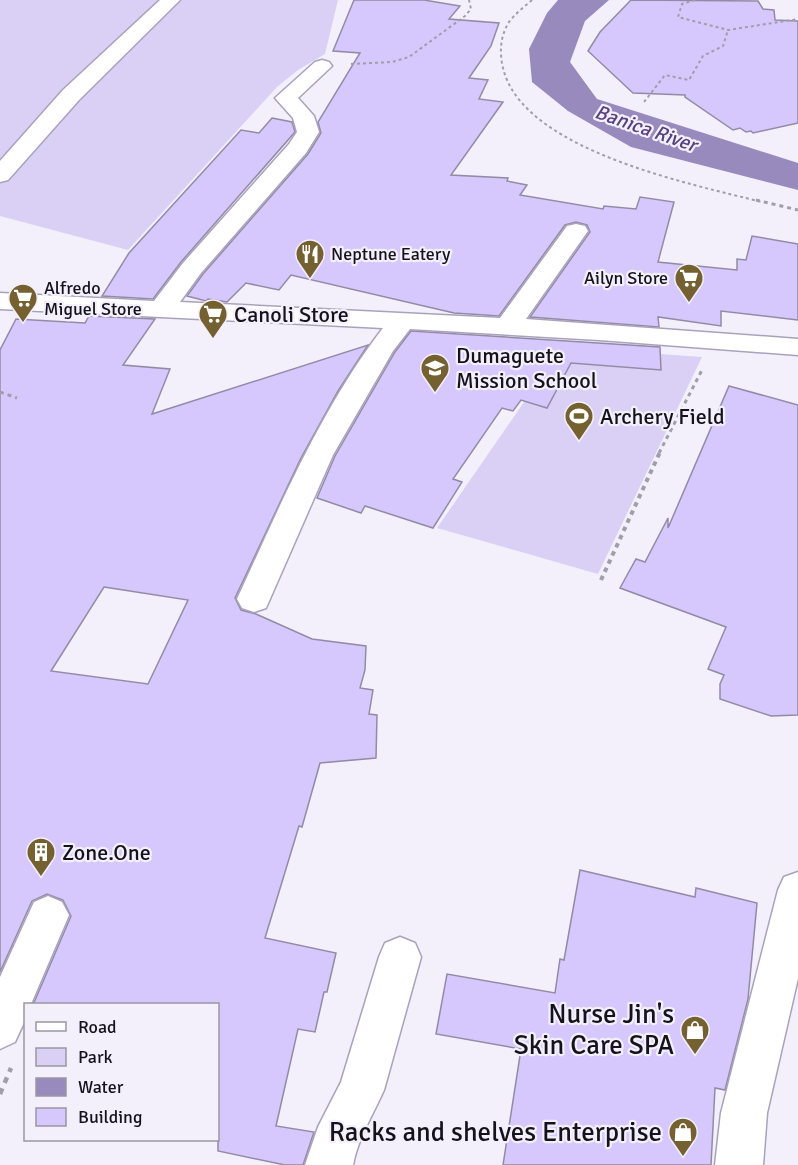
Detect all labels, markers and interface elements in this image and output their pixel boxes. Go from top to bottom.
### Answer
water label: Banica River [592,99,703,158]
restaurant icon: Neptune Eatery [294,238,326,280]
place label: Neptune Eatery [331,243,451,265]
supermarket icon: Ailyn Store [673,262,705,304]
place label: Ailyn Store [584,267,668,289]
place label: Alfredo Miguel Store [44,277,142,320]
supermarket icon: Alfredo Miguel Store [7,282,39,324]
supermarket icon: Canoli Store [197,298,229,340]
place label: Canoli Store [234,301,349,328]
place label: Dumaguete Mission School [456,342,597,394]
school or university icon: Dumaguete Mission School [419,352,451,394]
sports icon: Archery Field [563,400,595,442]
place label: Archery Field [600,403,725,430]
building icon: Zone.One [25,836,57,878]
place label: Zone.One [62,839,151,866]
place label: Nurse Jin's Skin Care SPA [514,998,674,1062]
legend [24,1003,219,1141]
shop icon: Nurse Jin's Skin Care SPA [679,1014,711,1056]
text: Road [78,1016,117,1038]
text: Park [78,1046,113,1068]
text: Water [78,1076,124,1098]
text: Building [78,1106,142,1128]
place label: Racks and shelves Enterprise [329,1116,662,1149]
shop icon: Racks and shelves Enterprise [667,1116,699,1158]

